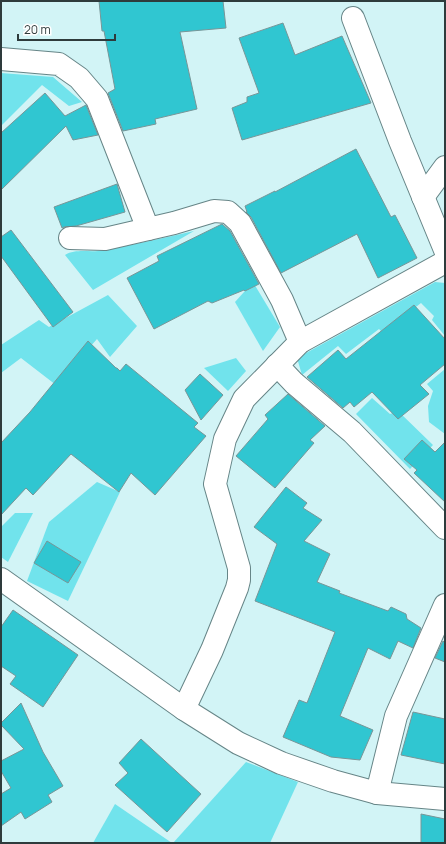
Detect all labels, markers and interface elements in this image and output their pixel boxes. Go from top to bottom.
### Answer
scale bar [18,16,115,42]
text: 20 m [24,21,51,38]

